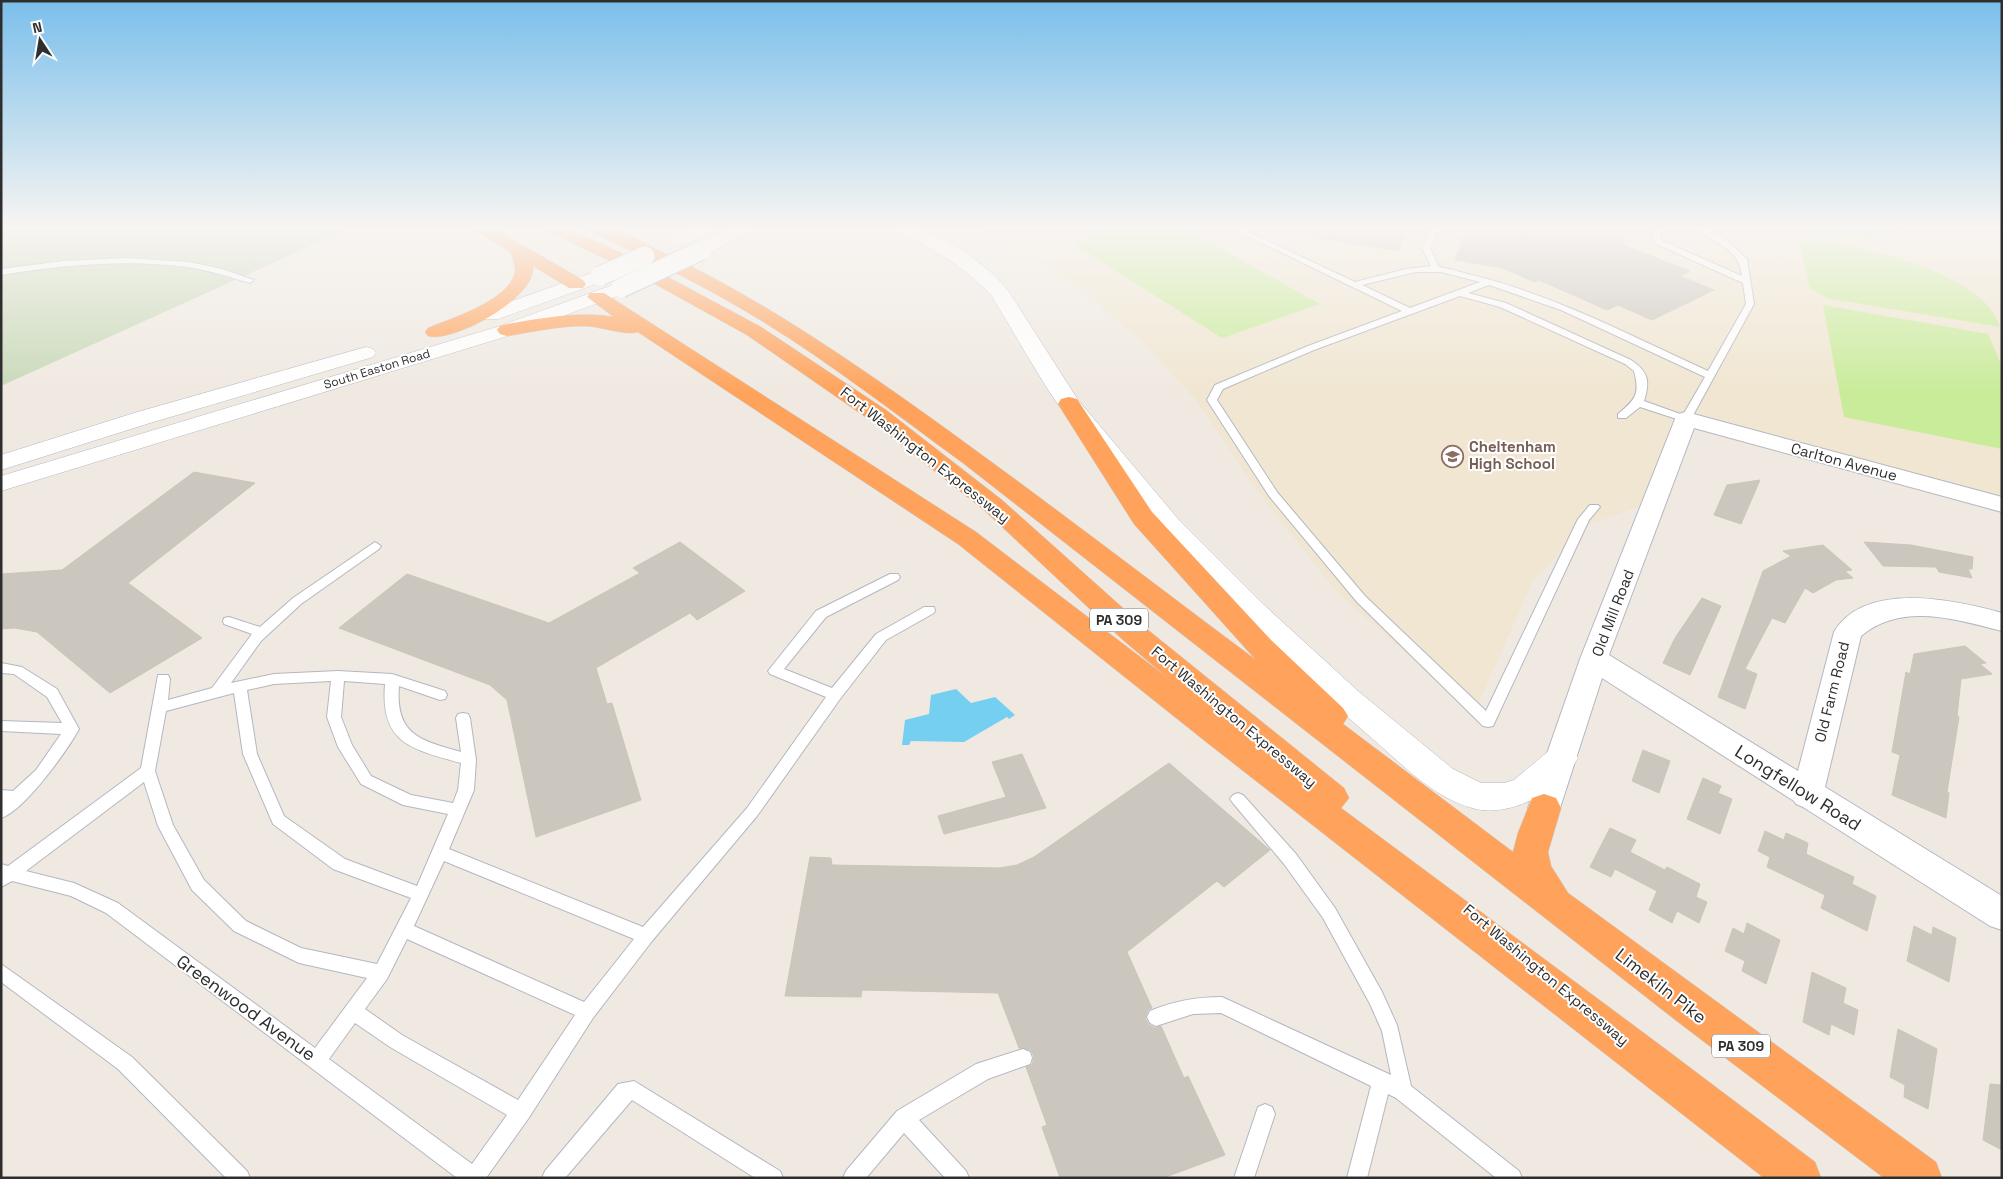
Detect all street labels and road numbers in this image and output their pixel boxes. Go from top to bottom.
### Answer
street label: South Easton Road [322,345,432,393]
street label: Fort Washington Expressway [837,382,1014,527]
street label: Carlton Avenue [1789,438,1899,485]
street label: Old Mill Road [1587,567,1638,659]
road number: PA 309 [1090,608,1148,632]
street label: Old Farm Road [1810,640,1853,744]
street label: Fort Washington Expressway [1148,642,1321,791]
street label: Longfellow Road [1731,739,1866,836]
street label: Fort Washington Expressway [1460,900,1633,1049]
street label: Limekiln Pike [1611,943,1712,1028]
street label: Greenwood Avenue [172,949,320,1066]
road number: PA 309 [1712,1034,1770,1058]

